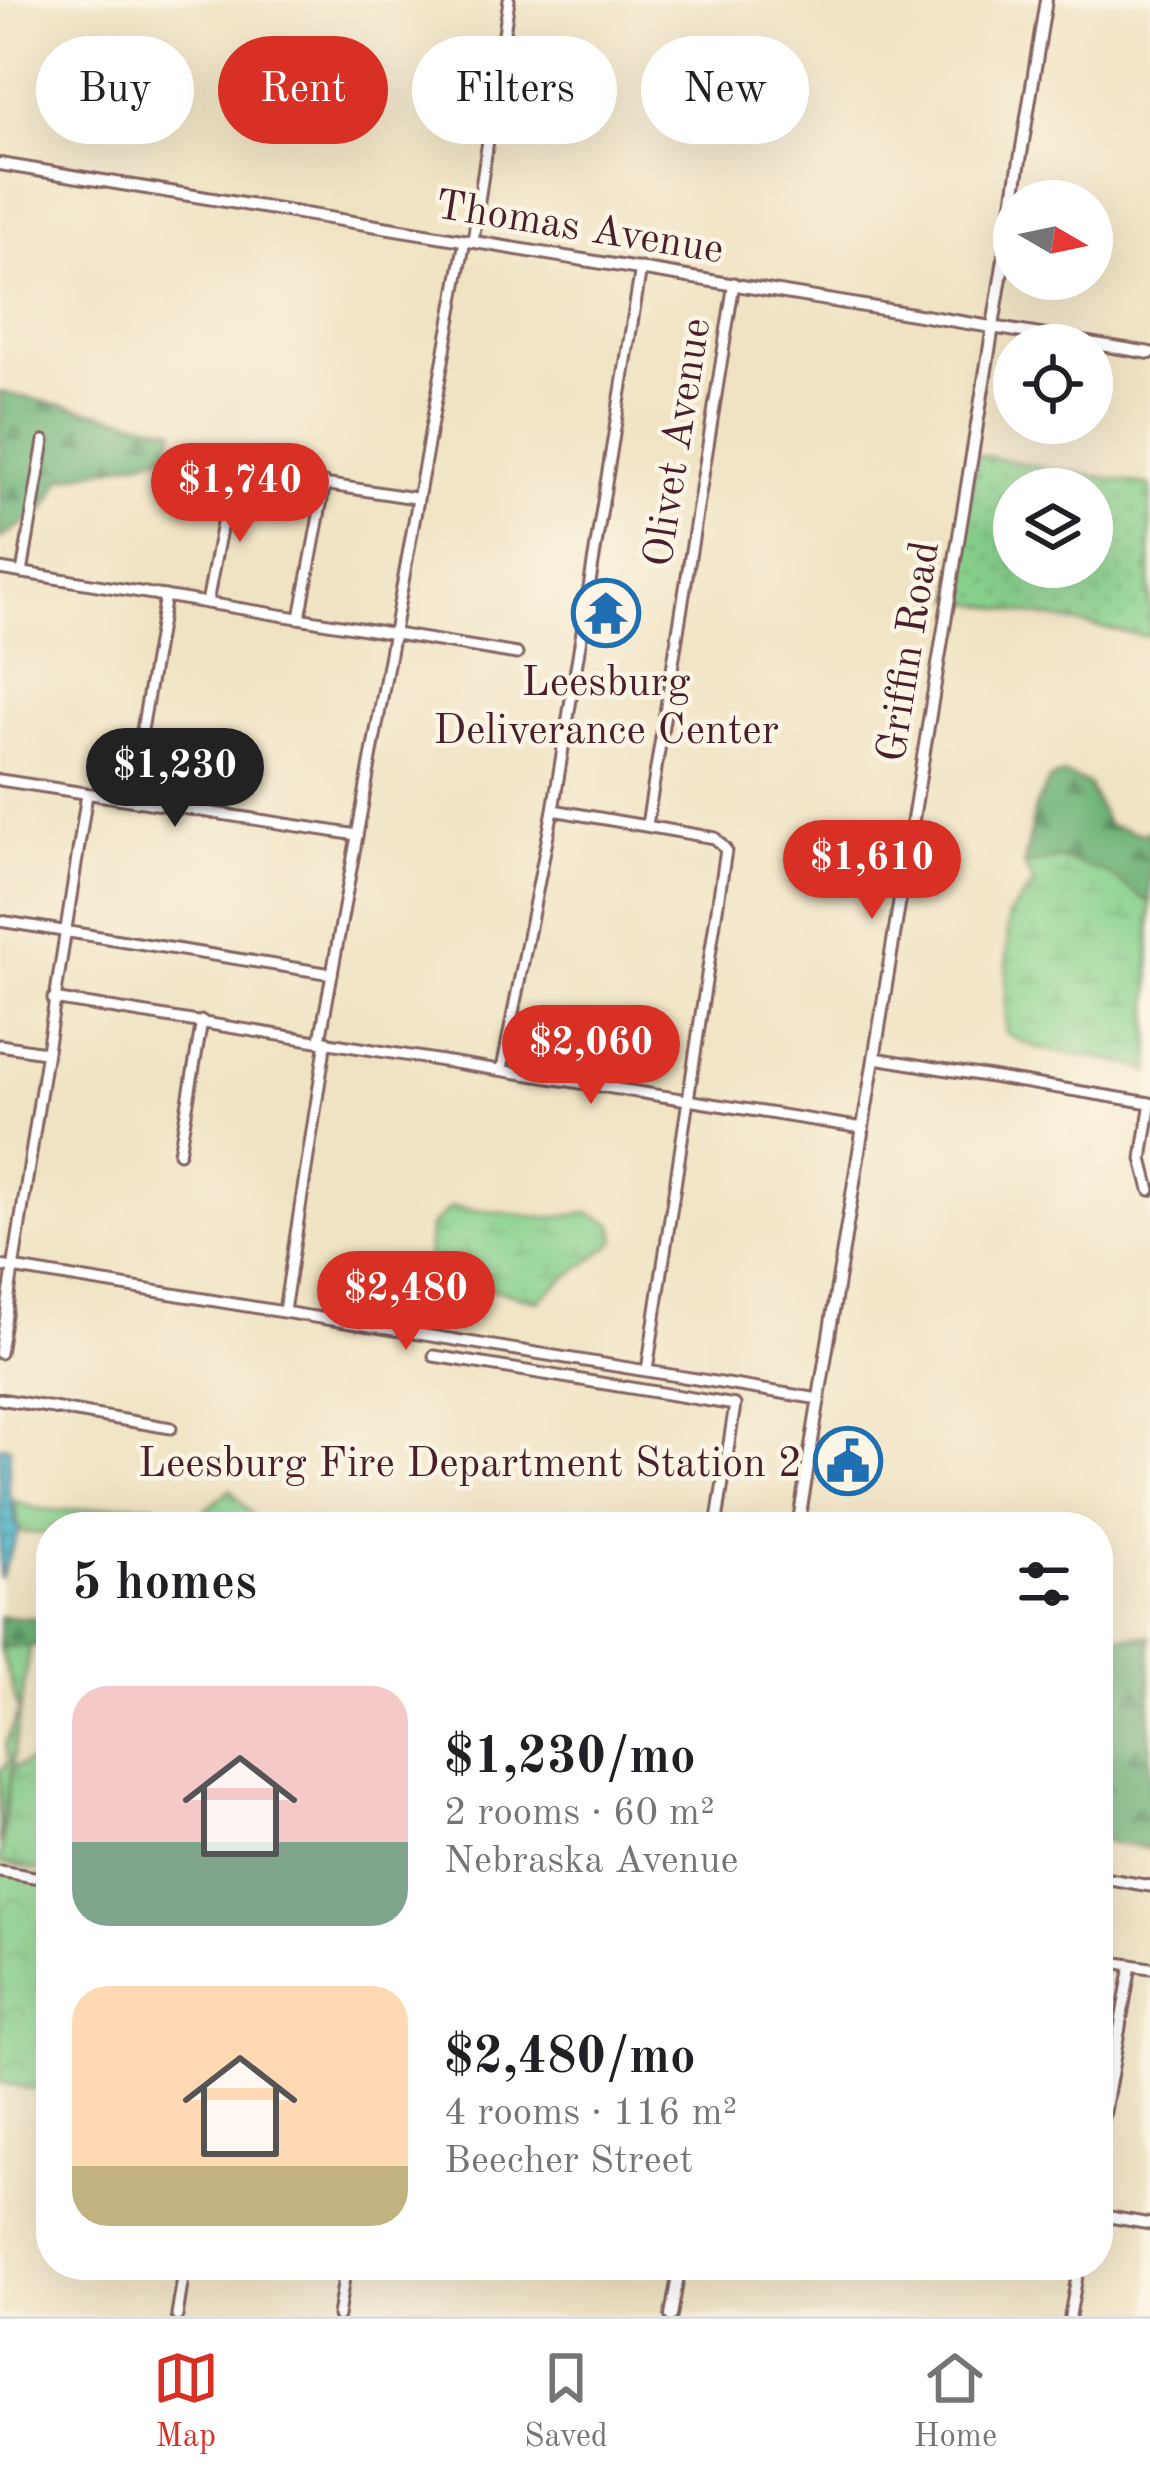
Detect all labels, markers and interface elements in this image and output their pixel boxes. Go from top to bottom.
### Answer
chip: Buy [36,36,194,144]
chip: Rent [218,36,388,144]
chip: Filters [412,36,617,144]
chip: New [641,36,809,144]
north arrow [993,180,1113,300]
map controls [993,180,1113,588]
street label: Thomas Avenue [432,185,726,272]
street label: Olivet Avenue [639,315,719,570]
button: locate [993,324,1113,444]
pin: $1,740 [142,443,338,545]
text: $1,740 [178,462,302,501]
button: layers [993,468,1113,588]
street label: Griffin Road [872,538,948,765]
temple icon: Leesburg Deliverance Center [571,578,641,648]
place label: Leesburg Deliverance Center [433,663,779,753]
pin: $1,230 [77,728,273,830]
text: $1,230 [113,747,237,786]
pin: $1,610 [774,820,970,922]
text: $1,610 [810,839,934,878]
pin: $2,060 [493,1005,689,1107]
text: $2,060 [529,1024,653,1063]
pin: $2,480 [308,1251,504,1353]
text: $2,480 [344,1270,468,1309]
public building icon: Leesburg Fire Department Station 2 [813,1426,883,1496]
place label: Leesburg Fire Department Station 2 [138,1444,802,1486]
icon: filters [1011,1551,1077,1617]
text: 5 homes [72,1559,257,1610]
text: $1,230/mo [444,1733,696,1784]
icon: home [168,1734,312,1878]
text: 2 rooms · 60 m² [444,1794,715,1833]
text: Nebraska Avenue [444,1842,738,1881]
text: $2,480/mo [444,2033,696,2084]
icon: home [168,2034,312,2178]
text: 4 rooms · 116 m² [444,2094,737,2133]
text: Beecher Street [444,2142,693,2181]
tab: Map [153,2345,219,2458]
tab: Saved [524,2345,608,2458]
tab: Home [914,2345,997,2458]

